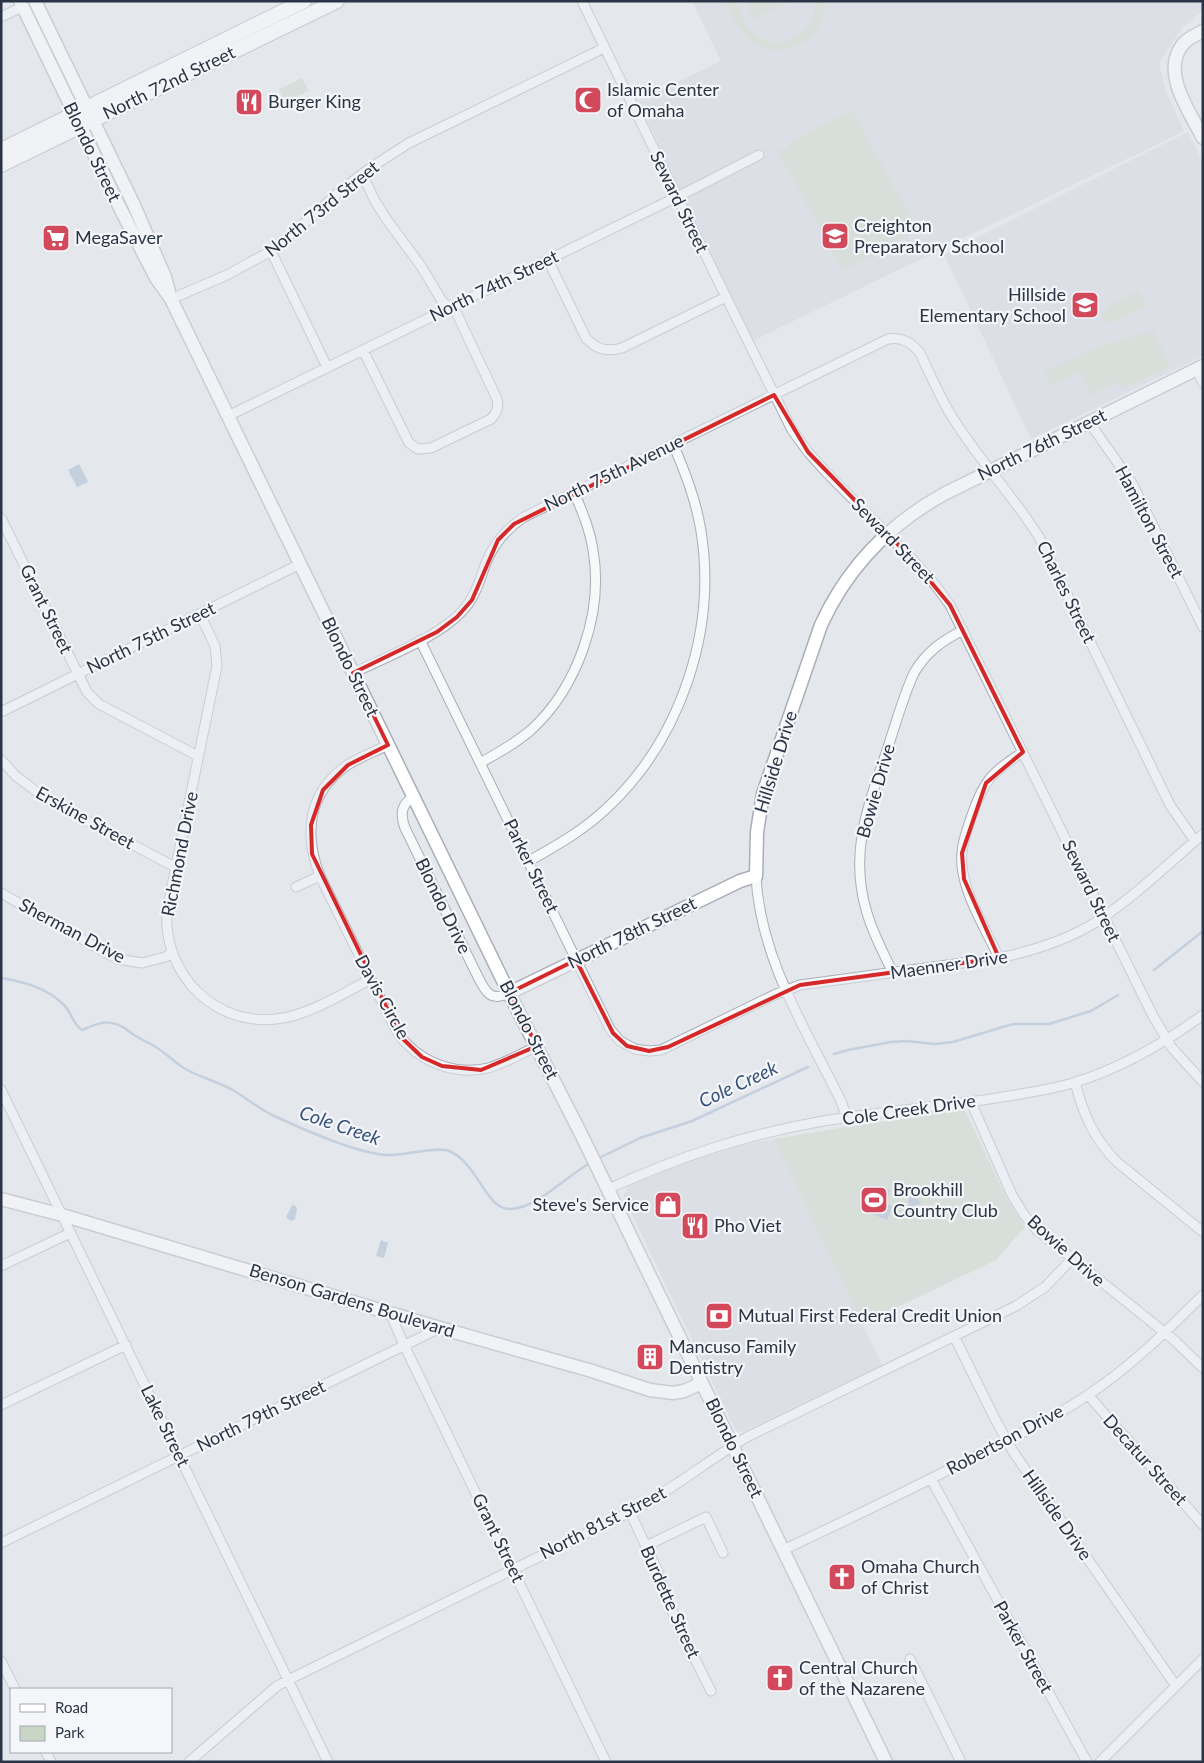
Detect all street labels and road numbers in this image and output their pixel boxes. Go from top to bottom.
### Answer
street label: North 72nd Street [99,40,239,124]
street label: Blondo Street [59,98,127,206]
street label: Seward Street [646,147,714,256]
street label: North 73rd Street [260,155,383,261]
street label: North 74th Street [426,244,562,326]
street label: North 76th Street [974,403,1110,485]
street label: North 75th Avenue [540,429,687,515]
street label: Hamilton Street [1111,461,1189,582]
street label: Seward Street [847,493,940,588]
street label: Charles Street [1033,537,1101,647]
street label: Grant Street [16,560,78,657]
street label: North 75th Street [83,596,219,678]
street label: Blondo Street [317,613,385,721]
street label: Hillside Drive [749,708,801,815]
street label: Bowie Drive [851,741,899,840]
street label: Erskine Street [32,781,139,854]
street label: Richmond Drive [156,789,202,918]
street label: Parker Street [500,815,564,917]
street label: Seward Street [1058,836,1126,945]
street label: Blondo Drive [411,854,477,957]
street label: North 78th Street [564,891,700,973]
street label: Sherman Drive [16,893,129,967]
street label: Maenner Drive [889,945,1009,983]
street label: Davis Circle [351,950,415,1043]
street label: Blondo Street [496,976,565,1083]
street label: Cole Creek Drive [841,1089,977,1129]
street label: Bowie Drive [1023,1210,1110,1291]
street label: Benson Gardens Boulevard [247,1258,458,1342]
street label: North 79th Street [193,1374,329,1456]
street label: Lake Street [137,1381,195,1471]
street label: Blondo Street [701,1394,769,1502]
street label: Robertson Drive [942,1399,1067,1479]
street label: Decatur Street [1099,1409,1193,1510]
street label: Hillside Drive [1019,1465,1097,1564]
street label: North 81st Street [536,1481,670,1563]
street label: Grant Street [468,1489,530,1586]
street label: Burdette Street [636,1542,706,1662]
street label: Parker Street [989,1596,1059,1697]

